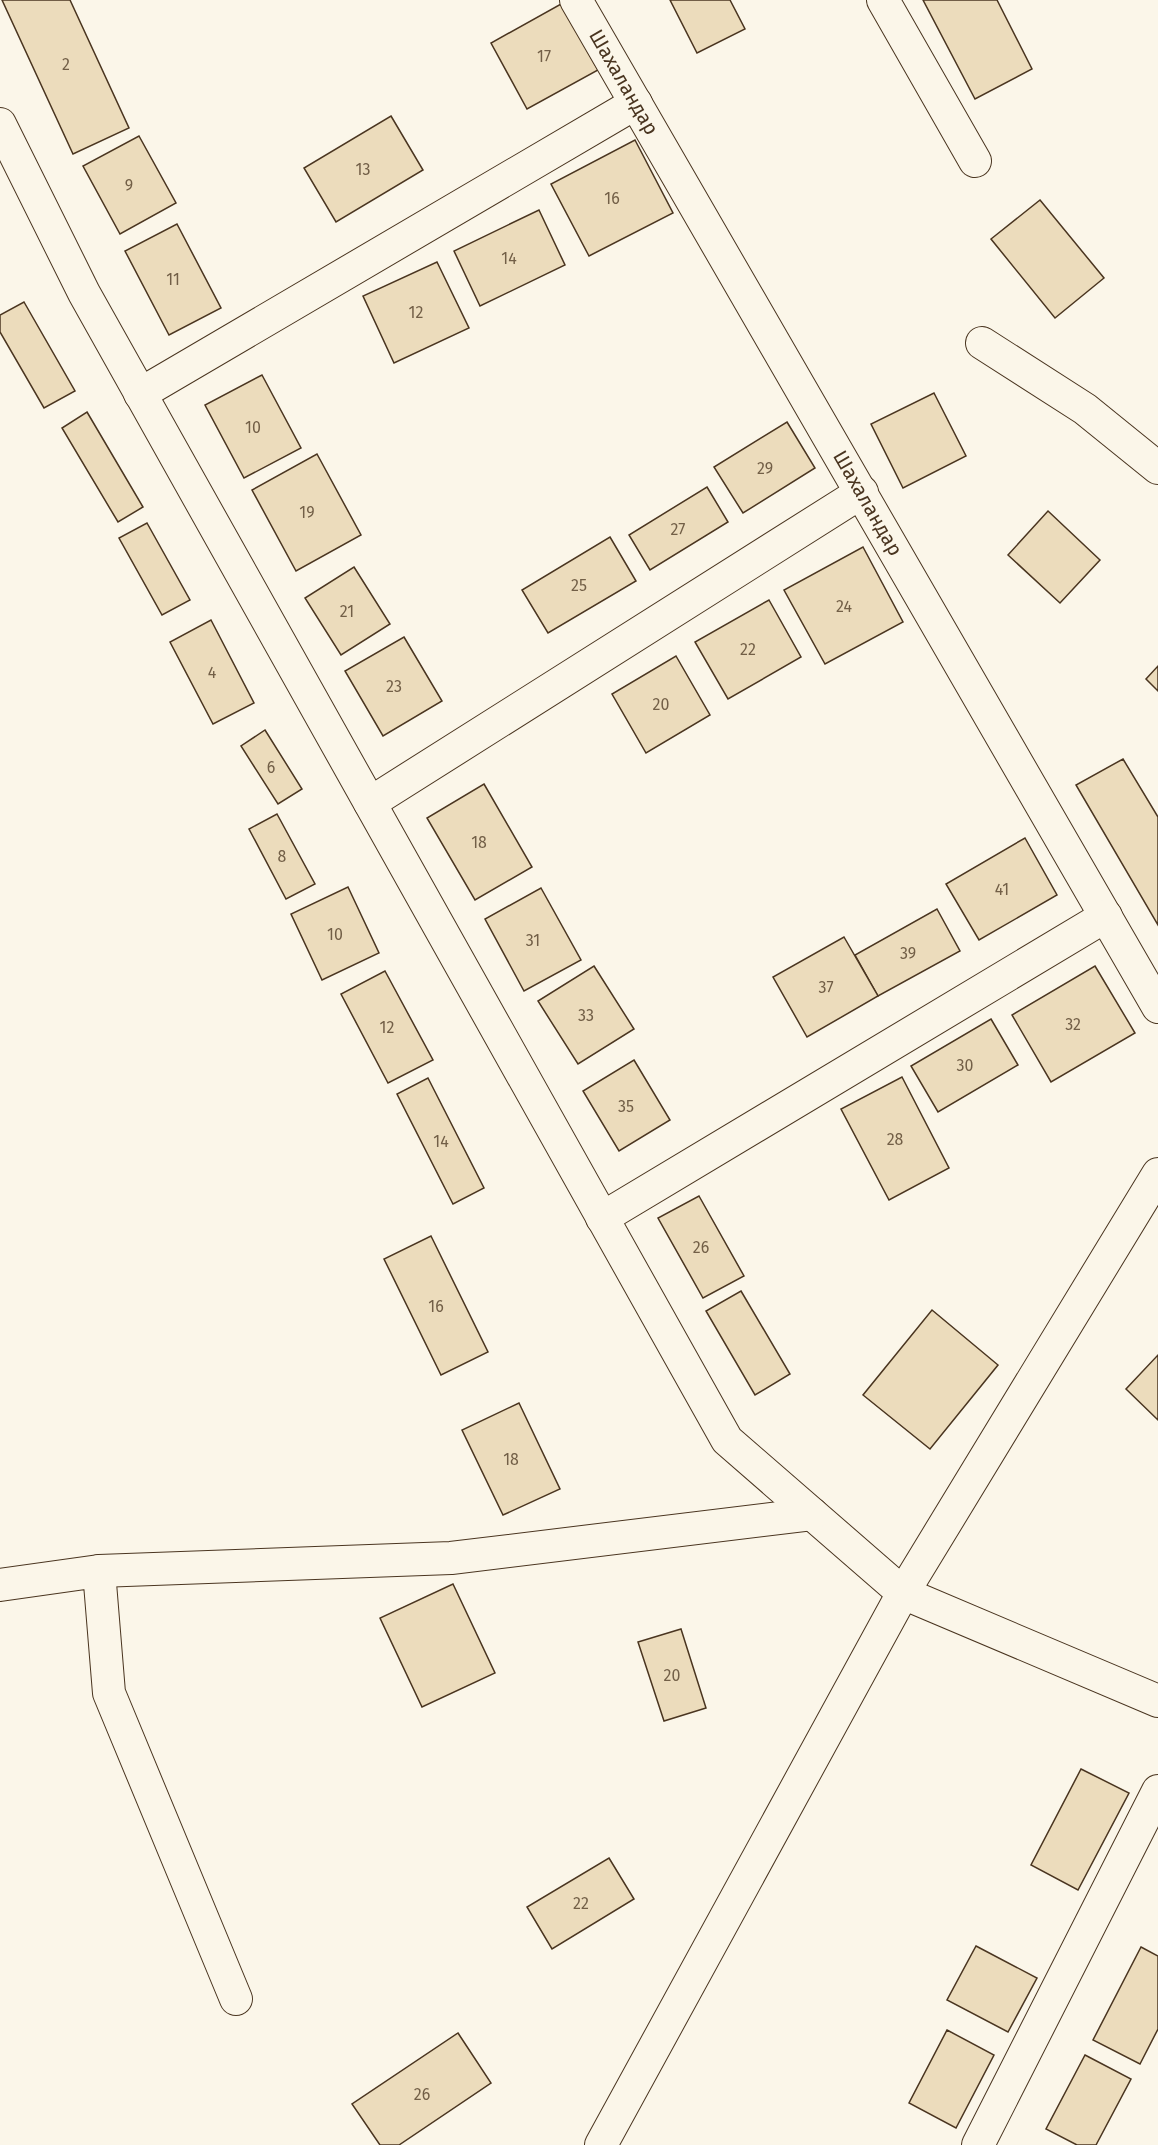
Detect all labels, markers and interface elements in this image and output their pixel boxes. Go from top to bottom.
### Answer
street label: Шахаландар [584,25,664,139]
house number: 17 [537,47,551,66]
house number: 2 [62,55,70,74]
house number: 13 [356,160,370,179]
house number: 9 [125,176,133,195]
house number: 16 [604,189,620,208]
house number: 14 [501,249,517,268]
house number: 11 [166,270,180,289]
house number: 12 [409,303,423,322]
house number: 10 [245,418,261,437]
street label: Шахаландар [828,446,908,560]
house number: 29 [757,459,773,478]
house number: 19 [299,503,315,522]
house number: 27 [671,520,685,539]
house number: 25 [571,576,587,595]
house number: 24 [836,597,852,616]
house number: 21 [340,602,354,621]
house number: 22 [740,640,756,659]
house number: 4 [208,663,217,682]
house number: 23 [386,677,402,696]
house number: 20 [653,695,669,714]
house number: 6 [267,758,275,777]
house number: 18 [471,833,487,852]
house number: 8 [278,847,287,866]
house number: 41 [995,880,1009,899]
house number: 10 [327,925,343,944]
house number: 31 [526,931,540,950]
house number: 39 [900,944,916,963]
house number: 37 [818,978,834,997]
house number: 33 [578,1006,594,1025]
house number: 32 [1065,1015,1081,1034]
house number: 12 [380,1018,394,1037]
house number: 30 [957,1056,974,1075]
house number: 35 [618,1097,634,1116]
house number: 28 [887,1130,904,1149]
house number: 14 [433,1132,449,1151]
house number: 26 [693,1238,709,1257]
house number: 16 [428,1297,444,1316]
house number: 18 [503,1450,519,1469]
house number: 20 [664,1666,680,1685]
house number: 22 [573,1894,589,1913]
house number: 26 [414,2085,430,2104]

